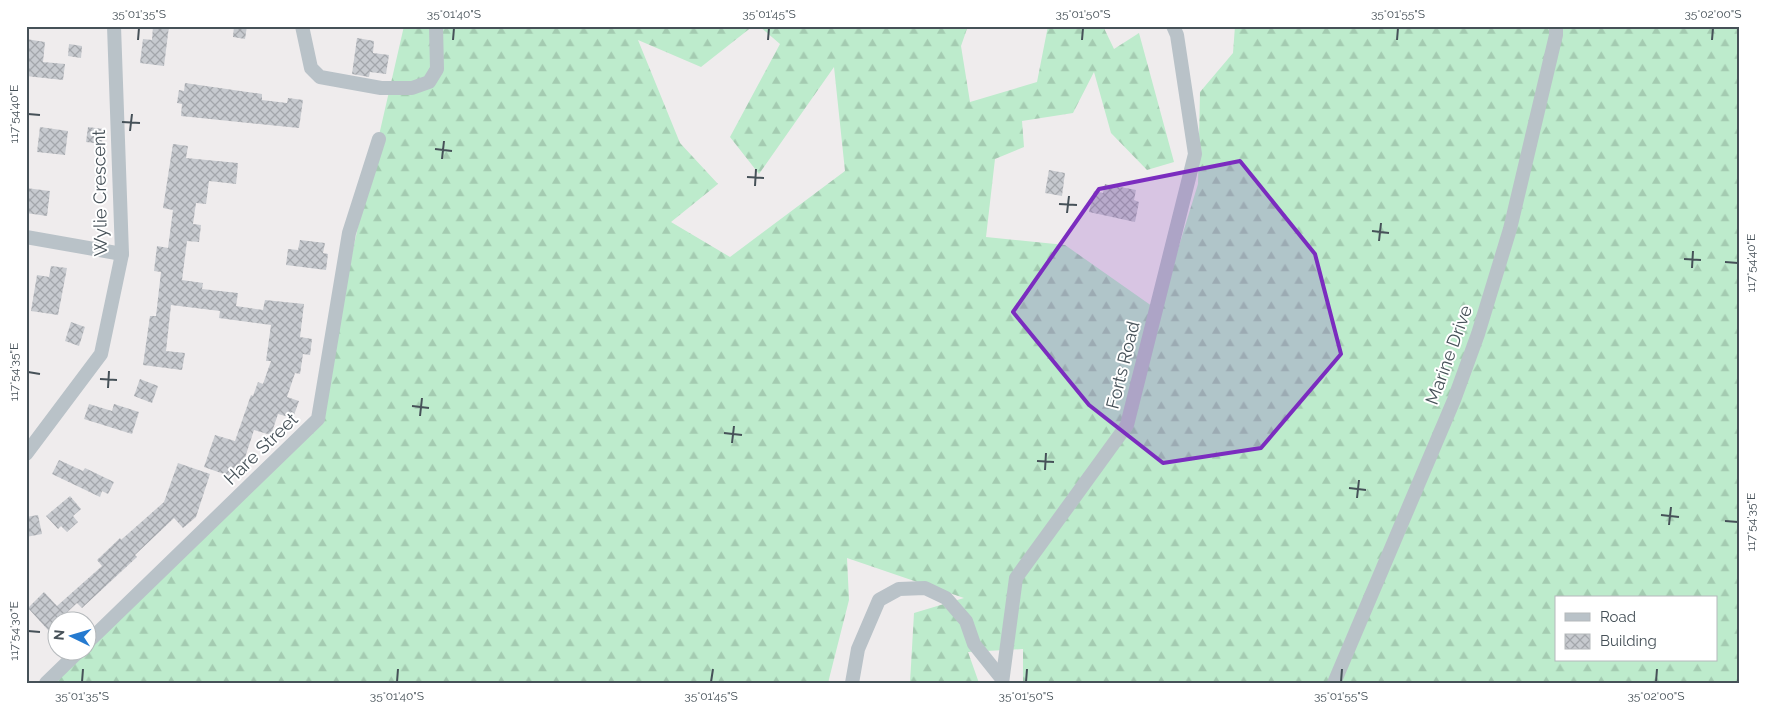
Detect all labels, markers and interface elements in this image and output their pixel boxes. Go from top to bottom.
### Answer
text: 35°01'35"S [112,7,166,21]
text: 35°01'40"S [427,7,481,21]
text: 35°01'45"S [742,7,796,21]
text: 35°01'50"S [1056,7,1110,21]
text: 35°01'55"S [1371,7,1425,21]
text: 35°02'00"S [1684,7,1742,21]
text: 117°54'40"E [7,85,21,143]
street label: Wylie Crescent [88,129,111,257]
text: 117°54'40"E [1744,234,1758,292]
street label: Marine Drive [1421,302,1476,407]
street label: Forts Road [1101,319,1144,411]
text: 117°54'35"E [7,343,21,401]
street label: Hare Street [220,408,302,489]
text: 117°54'35"E [1744,493,1758,551]
legend [1555,596,1718,662]
text: 117°54'30"E [7,601,21,661]
text: Road [1600,608,1636,626]
north arrow [48,612,98,662]
text: N [51,629,67,641]
text: Building [1600,632,1657,650]
text: 35°01'35"S [55,689,109,703]
text: 35°01'40"S [370,689,424,703]
text: 35°01'45"S [684,689,738,703]
text: 35°01'50"S [999,689,1053,703]
text: 35°01'55"S [1314,689,1368,703]
text: 35°02'00"S [1627,689,1685,703]

